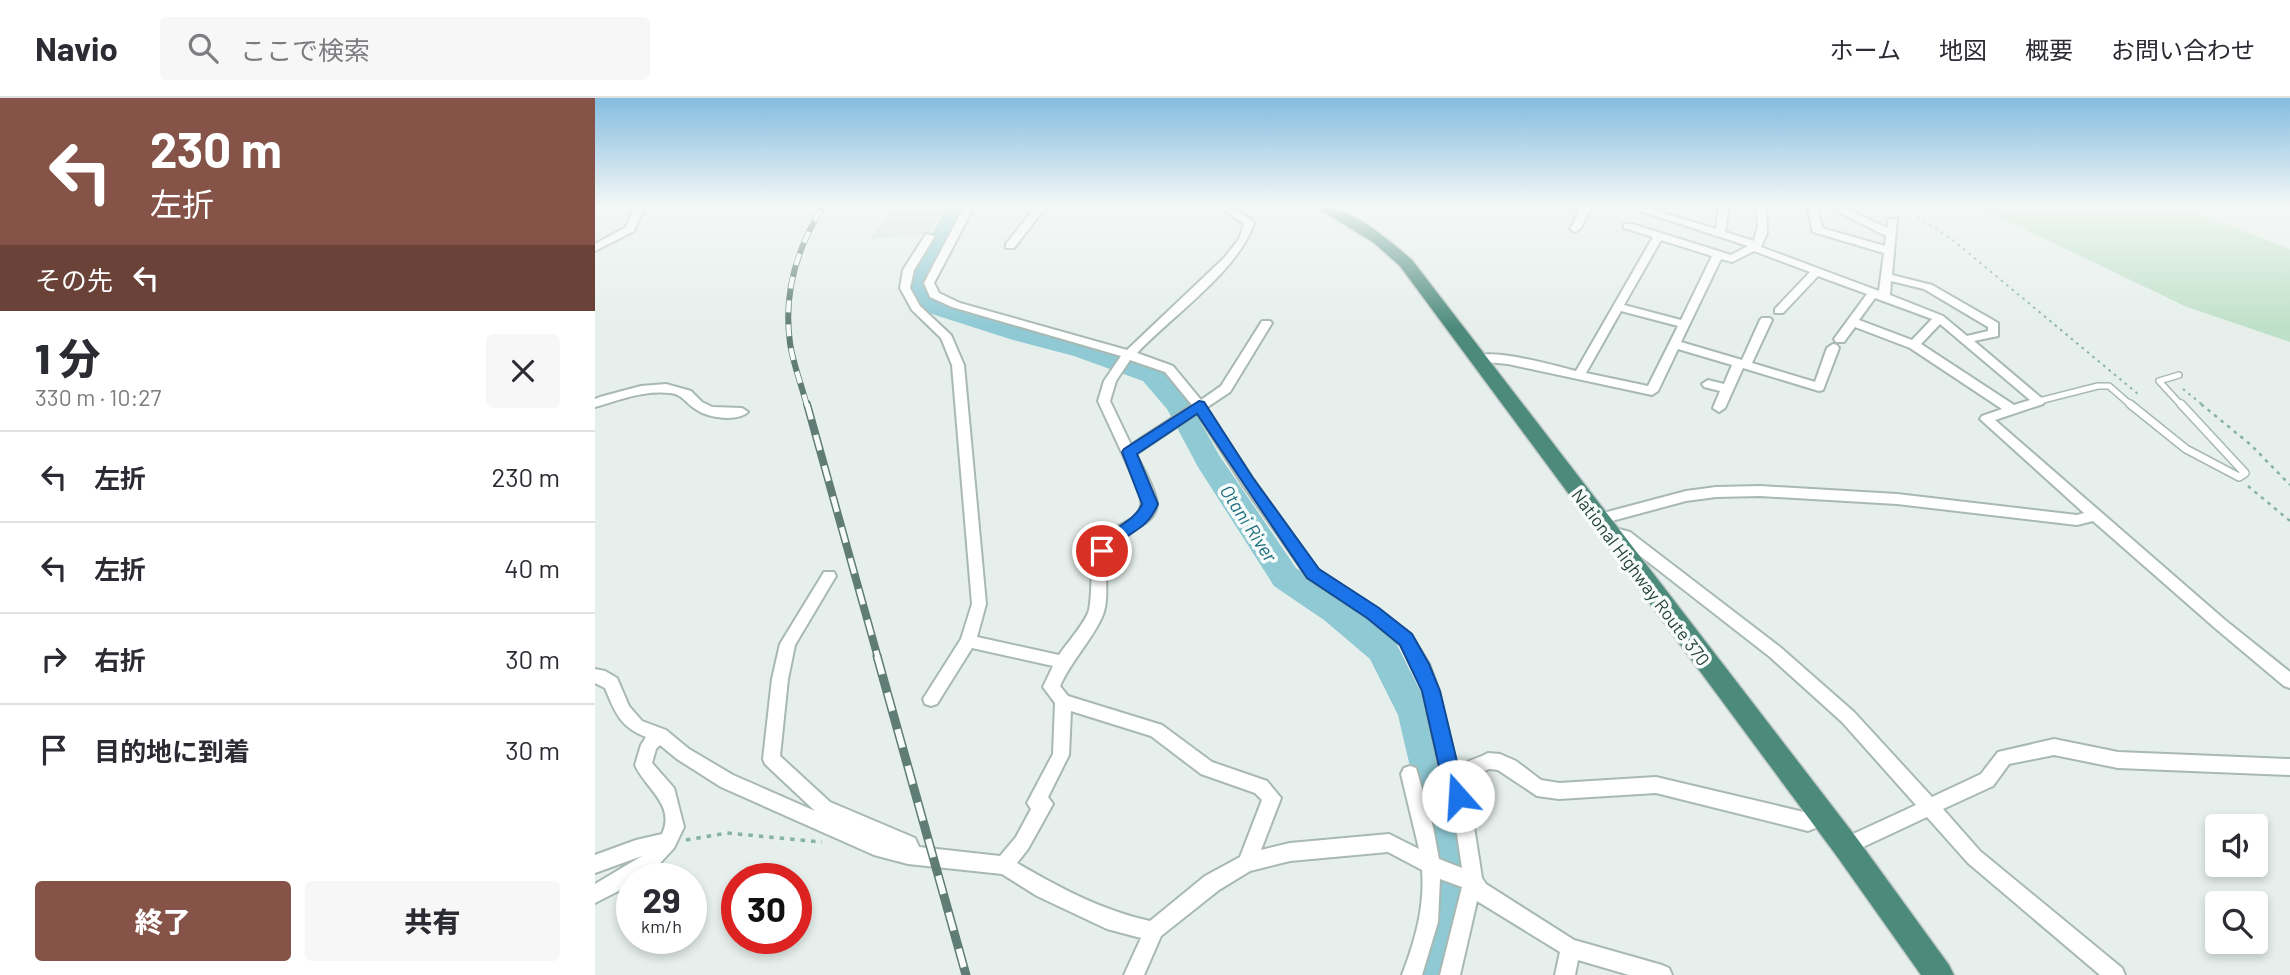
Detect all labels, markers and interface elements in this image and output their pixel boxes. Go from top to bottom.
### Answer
search box [160,17,650,80]
text: Navio [35,28,118,68]
icon: search [184,29,222,67]
text: ここで検索 [240,34,370,65]
text: ホーム [1830,35,1901,64]
text: 地図 [1939,35,1987,64]
text: 概要 [2025,35,2073,64]
text: お問い合わせ [2111,35,2255,64]
text: 230 m [150,119,282,178]
icon: left [35,126,126,217]
text: 左折 [150,184,214,222]
icon: left [127,259,165,297]
text: その先 [35,264,113,295]
text: 1 分 [35,332,100,382]
button: close [486,334,560,408]
text: 330 m · 10:27 [35,383,161,411]
icon: left [35,458,73,496]
text: 230 m [491,461,560,492]
text: 左折 [94,462,146,493]
water label: Otani River [1216,480,1283,567]
street label: National Highway Route 370 [1567,484,1715,670]
pin [1072,521,1132,581]
icon: arrive [1083,532,1121,570]
icon: left [35,549,73,587]
text: 40 m [504,552,560,583]
text: 左折 [94,553,146,584]
icon: right [35,640,73,678]
text: 30 m [505,643,560,674]
text: 右折 [94,644,146,675]
icon: arrive [35,731,73,769]
text: 30 m [505,734,560,765]
text: 目的地に到着 [94,735,250,766]
position arrow [1421,759,1495,833]
map controls [2205,814,2268,954]
button: sound [2205,814,2268,877]
speed limit sign: 30 [721,863,812,954]
text: 29 [642,878,681,920]
button: 終了 [35,881,291,961]
button: 共有 [305,881,560,961]
button: search [2205,891,2268,954]
text: km/h [641,915,682,937]

